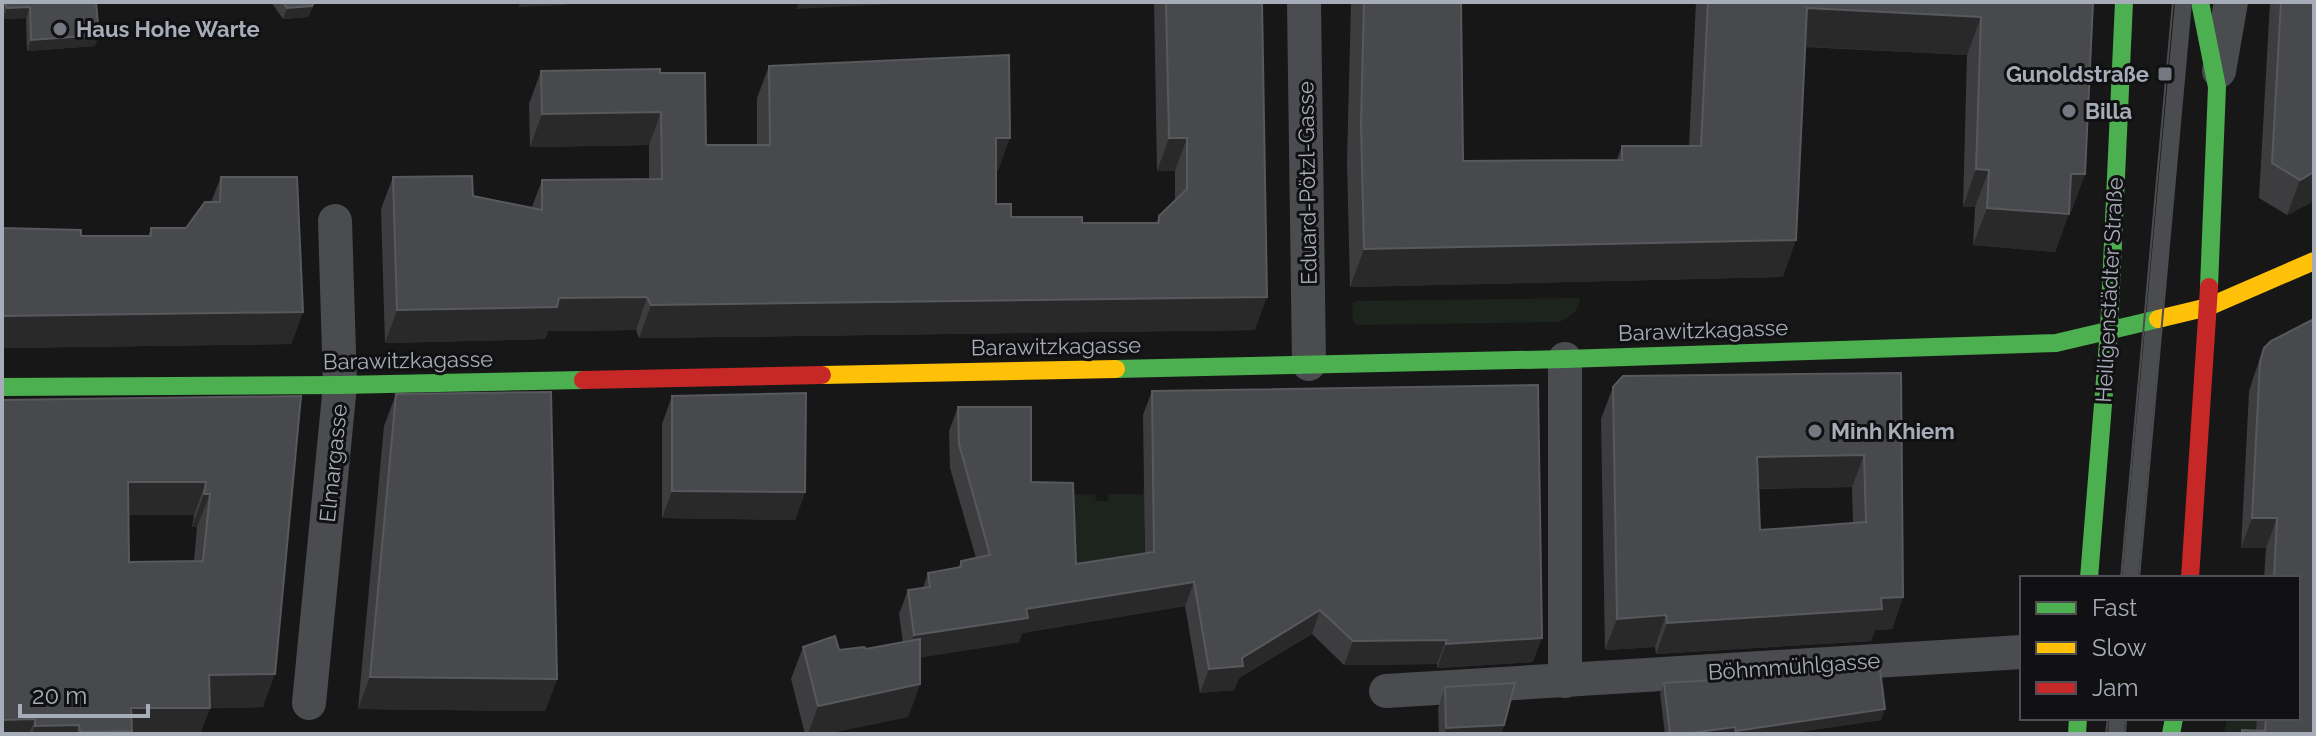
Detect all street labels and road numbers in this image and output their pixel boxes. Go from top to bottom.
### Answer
street label: Eduard-Pötzl-Gasse [1292,81,1322,285]
street label: Heiligenstädter Straße [2090,177,2128,403]
street label: Barawitzkagasse [1618,314,1789,346]
street label: Barawitzkagasse [971,332,1141,360]
street label: Barawitzkagasse [323,346,493,374]
street label: Elmargasse [314,403,352,523]
street label: Böhmmühlgasse [1707,647,1881,685]

